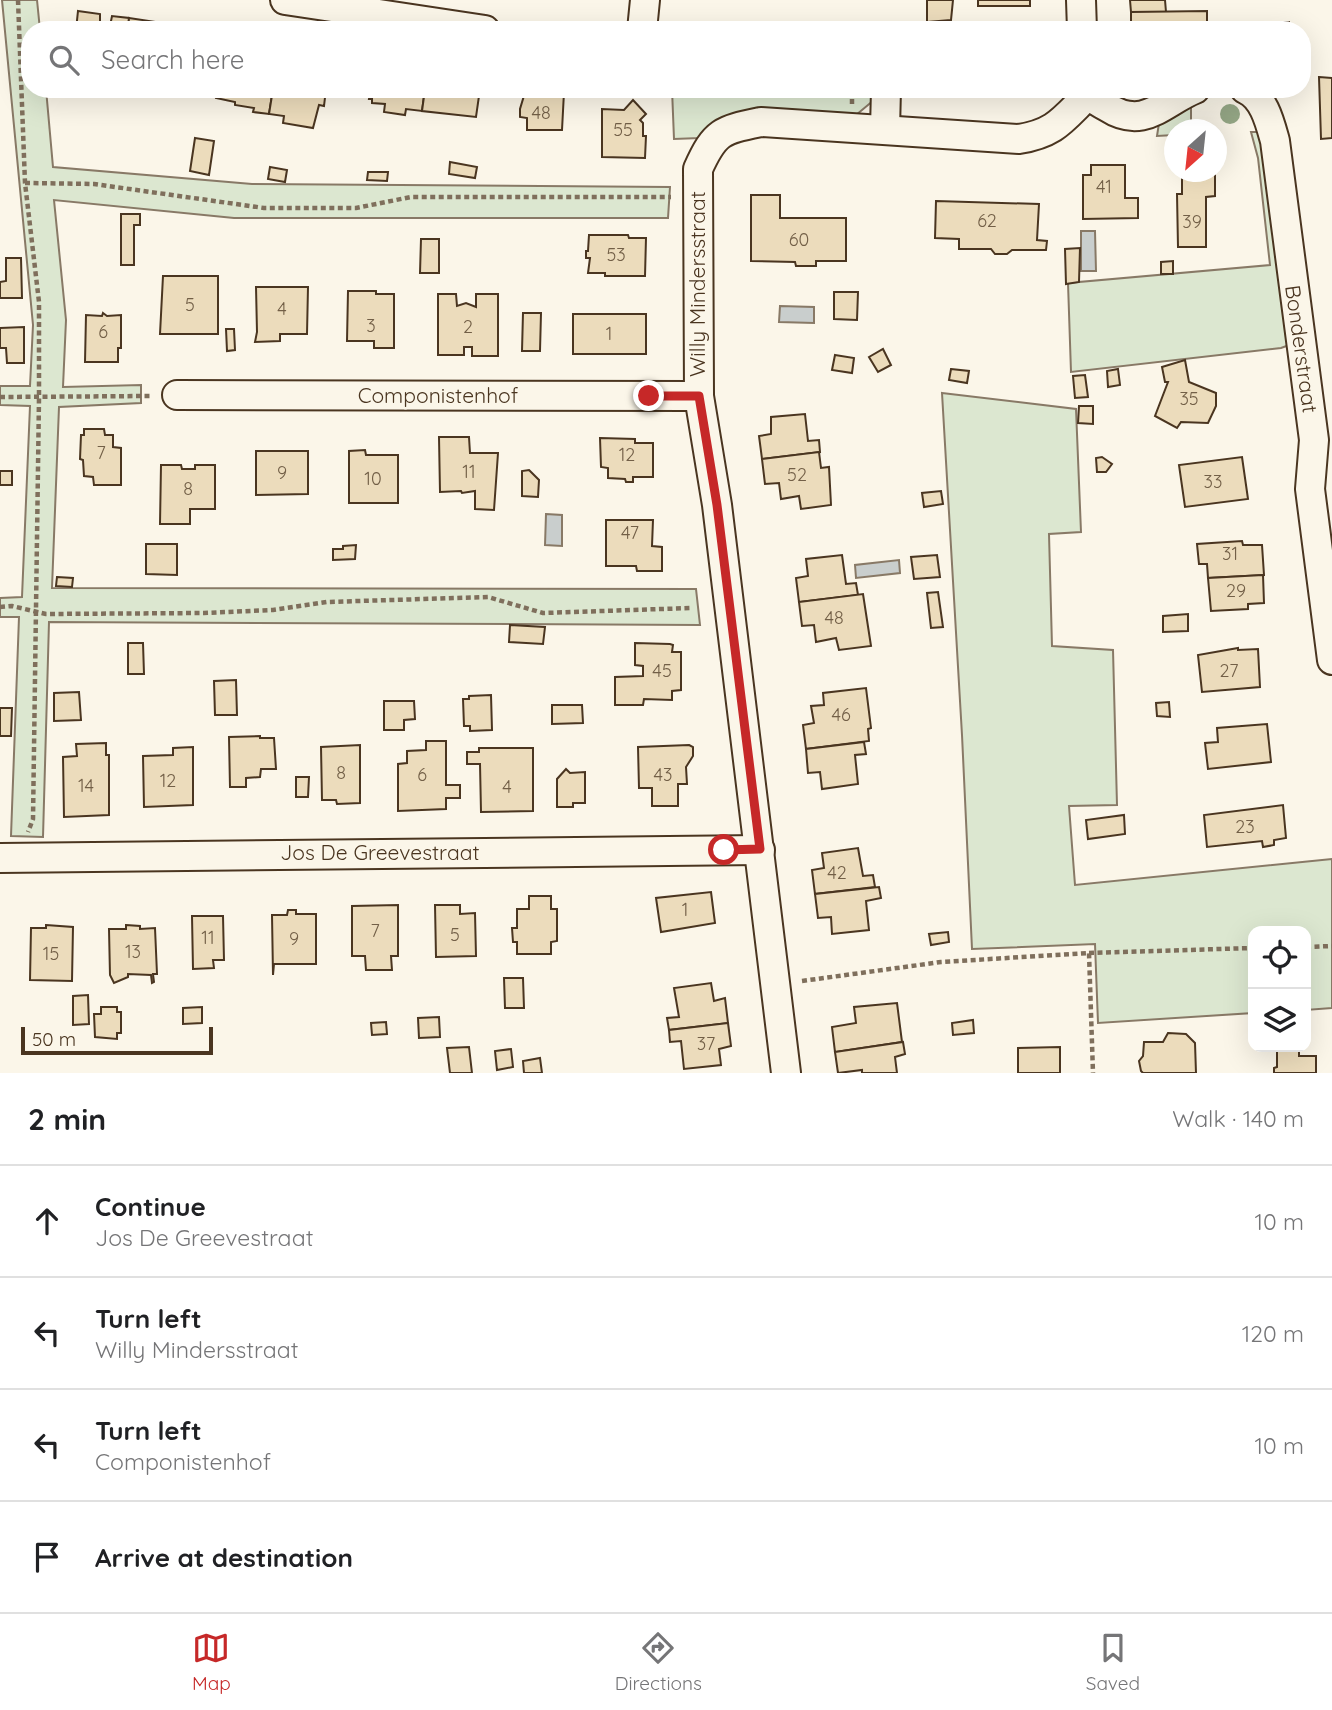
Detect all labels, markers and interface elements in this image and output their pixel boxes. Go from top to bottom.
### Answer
search box [21,21,1311,98]
icon: search [45,41,83,79]
text: Search here [101,43,245,76]
house number: 48 [531,101,551,124]
house number: 55 [613,118,633,141]
north arrow [1164,119,1227,182]
house number: 41 [1096,175,1112,198]
street label: Willy Mindersstraat [684,191,710,377]
house number: 62 [977,209,997,232]
house number: 39 [1182,210,1202,233]
house number: 60 [789,228,809,251]
house number: 53 [606,243,626,266]
street label: Bonderstraat [1280,283,1324,414]
house number: 5 [185,293,195,316]
house number: 4 [277,297,287,320]
house number: 3 [366,314,376,337]
house number: 2 [463,315,473,338]
house number: 6 [98,320,108,343]
house number: 1 [606,322,612,345]
route end [633,380,664,411]
street label: Componistenhof [358,382,519,408]
house number: 35 [1179,387,1199,410]
house number: 7 [96,441,106,464]
house number: 12 [619,443,635,466]
house number: 11 [462,460,476,483]
house number: 9 [277,461,287,484]
house number: 52 [787,463,807,486]
house number: 10 [364,467,382,490]
house number: 33 [1204,470,1222,493]
house number: 8 [183,477,193,500]
house number: 47 [621,521,639,544]
house number: 31 [1222,542,1238,565]
house number: 29 [1226,579,1246,602]
house number: 48 [824,606,844,629]
house number: 45 [652,659,672,682]
house number: 27 [1220,659,1238,682]
house number: 46 [831,703,851,726]
house number: 8 [336,761,346,784]
house number: 6 [417,763,427,786]
house number: 43 [654,763,672,786]
house number: 12 [160,769,176,792]
house number: 14 [78,774,94,797]
house number: 4 [502,775,512,798]
house number: 23 [1235,815,1255,838]
route start [708,834,739,865]
street label: Jos De Greevestraat [280,839,480,865]
house number: 42 [827,861,847,884]
house number: 1 [682,898,688,921]
house number: 7 [370,919,380,942]
house number: 5 [450,923,460,946]
house number: 11 [201,926,215,949]
map controls [1248,926,1311,1052]
button: locate [1248,926,1311,989]
house number: 9 [289,927,299,950]
house number: 13 [125,940,141,963]
house number: 15 [43,942,59,965]
button: layers [1248,989,1311,1052]
scale bar [21,1024,214,1056]
text: 50 m [32,1027,76,1051]
house number: 37 [697,1032,715,1055]
text: 2 min [28,1100,106,1138]
text: Walk · 140 m [1172,1104,1304,1133]
text: Continue [95,1190,206,1223]
icon: ahead [28,1202,66,1240]
text: 10 m [1255,1207,1304,1236]
text: Jos De Greevestraat [95,1223,313,1252]
text: Turn left [95,1302,202,1335]
icon: left [28,1314,66,1352]
text: 120 m [1242,1319,1304,1348]
text: Willy Mindersstraat [95,1335,299,1364]
text: Turn left [95,1414,202,1447]
icon: left [28,1426,66,1464]
text: 10 m [1255,1431,1304,1460]
text: Componistenhof [95,1447,271,1476]
icon: arrive [28,1538,66,1576]
text: Arrive at destination [95,1541,353,1574]
tab: Map [192,1629,231,1695]
tab: Directions [615,1629,702,1695]
tab: Saved [1086,1629,1140,1695]

